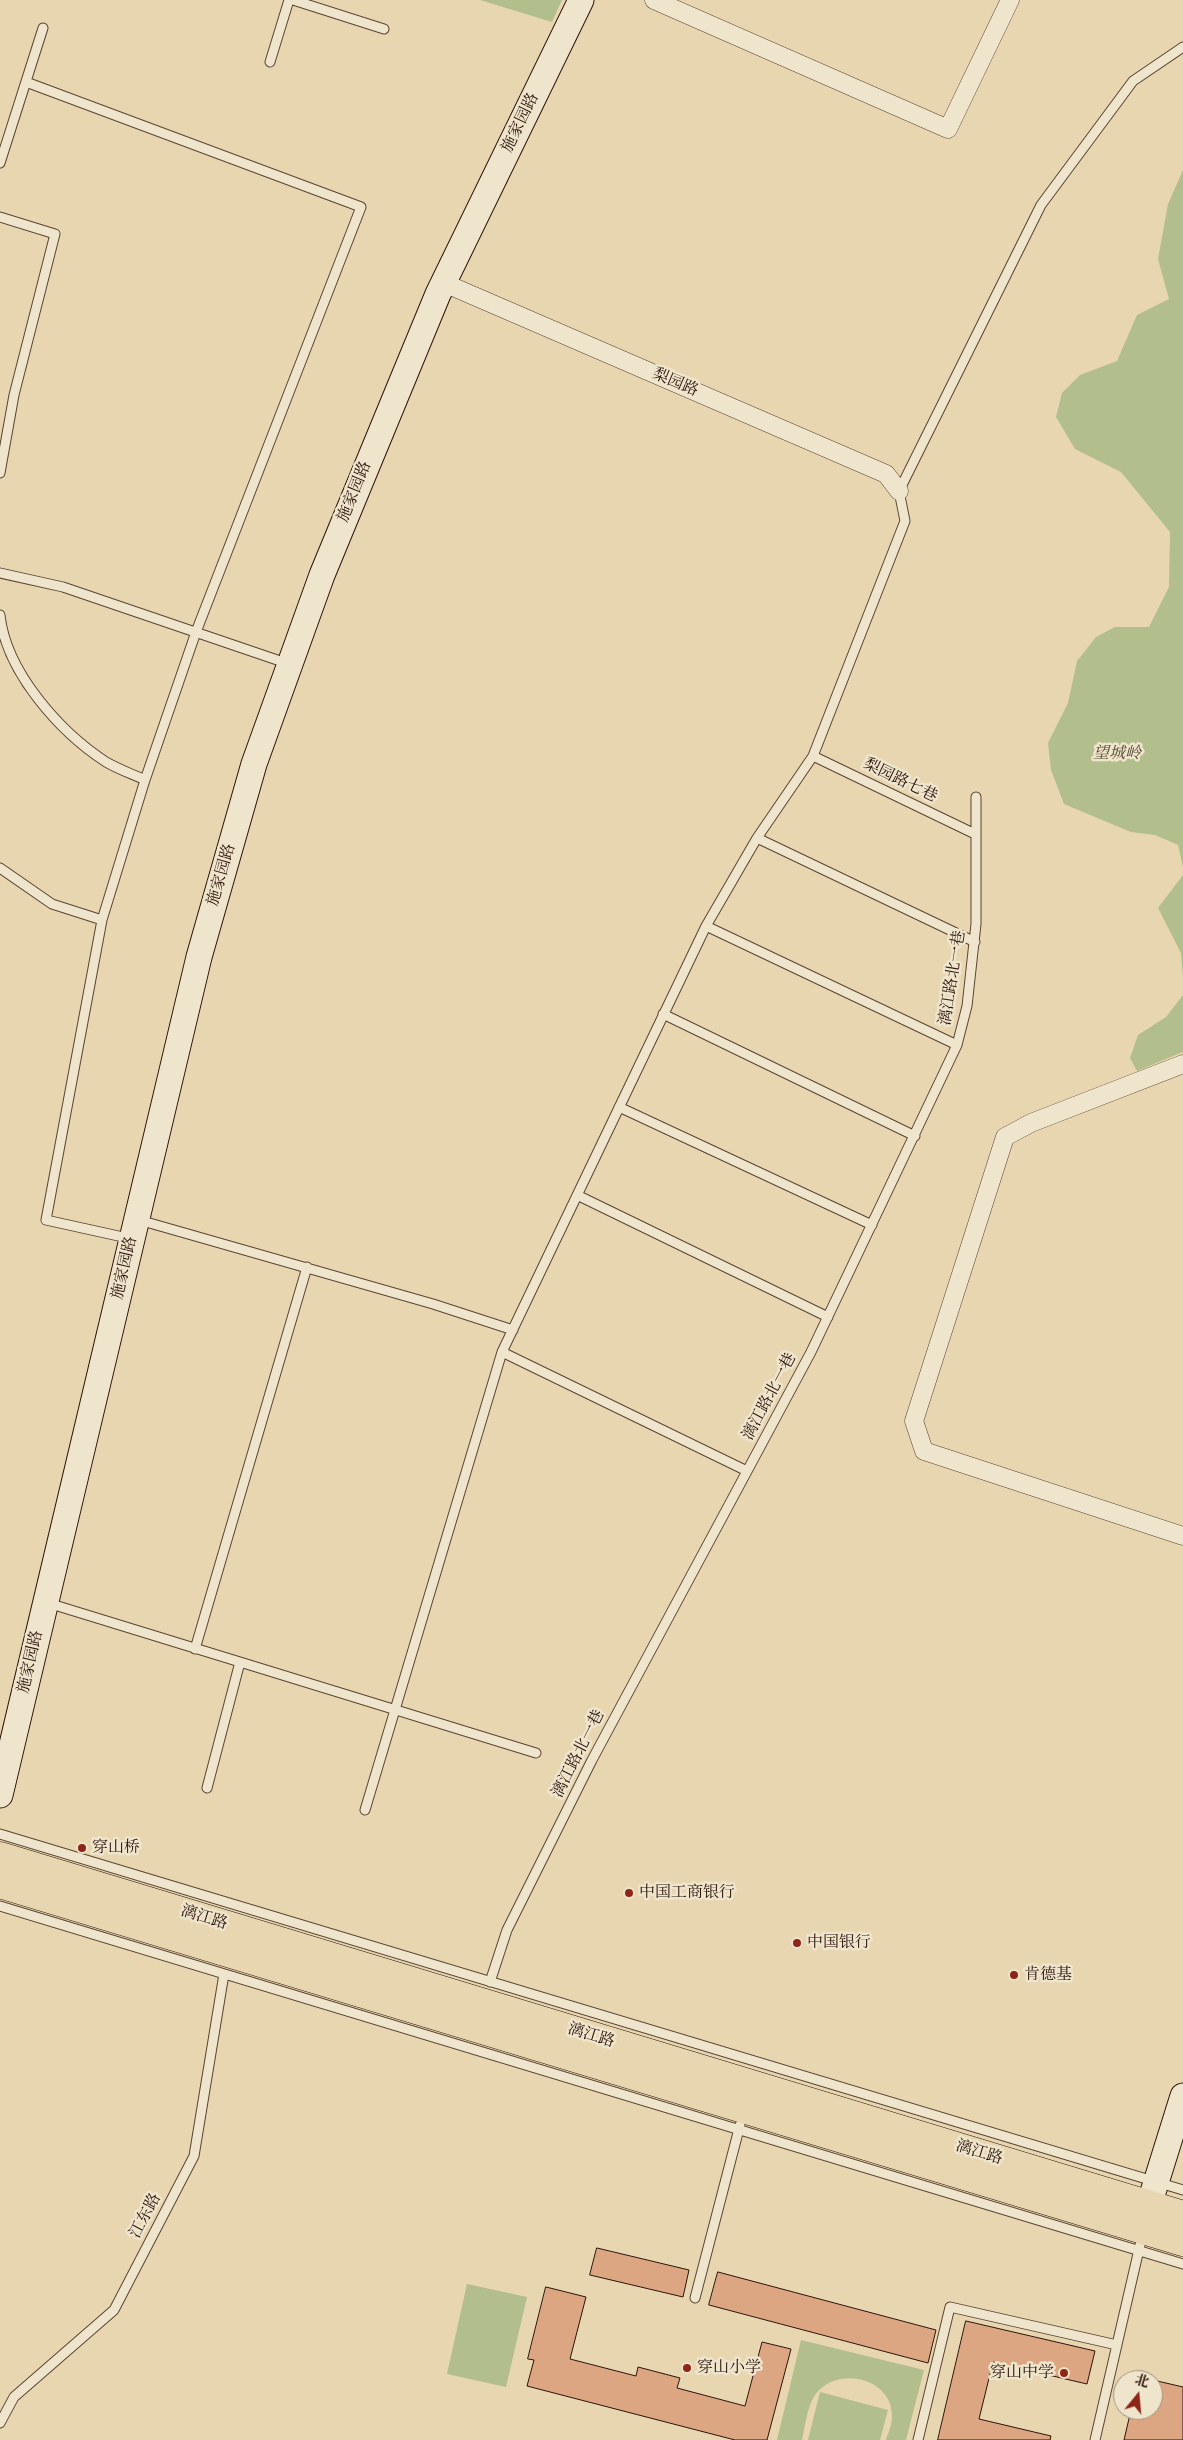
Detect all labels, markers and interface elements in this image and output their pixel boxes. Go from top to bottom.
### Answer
street label: 施家园路 [498,90,544,156]
street label: 梨园路 [649,365,701,401]
street label: 施家园路 [334,459,376,525]
park label: 望城岭 [1093,744,1141,764]
street label: 梨园路七巷 [860,755,940,807]
street label: 施家园路 [204,842,240,908]
street label: 漓江路北一巷 [936,929,970,1027]
street label: 施家园路 [108,1235,142,1301]
street label: 漓江路北一巷 [739,1350,801,1444]
street label: 施家园路 [14,1629,48,1695]
street label: 漓江路北一巷 [549,1707,609,1801]
place label: 穿山桥 [92,1838,140,1858]
marker: 穿山桥 [76,1842,88,1854]
place label: 中国工商银行 [639,1883,735,1903]
marker: 中国工商银行 [623,1887,635,1899]
street label: 漓江路 [178,1902,230,1934]
place label: 中国银行 [807,1933,871,1953]
marker: 中国银行 [791,1937,803,1949]
place label: 肯德基 [1024,1965,1072,1985]
marker: 肯德基 [1008,1969,1020,1981]
street label: 漓江路 [565,2020,617,2052]
street label: 漓江路 [953,2137,1005,2169]
street label: 江东路 [126,2190,166,2242]
place label: 穿山小学 [697,2358,761,2378]
marker: 穿山小学 [681,2362,693,2374]
place label: 穿山中学 [990,2363,1054,2383]
marker: 穿山中学 [1058,2367,1070,2379]
north arrow [1113,2370,1163,2420]
text: 北 [1133,2370,1152,2392]

